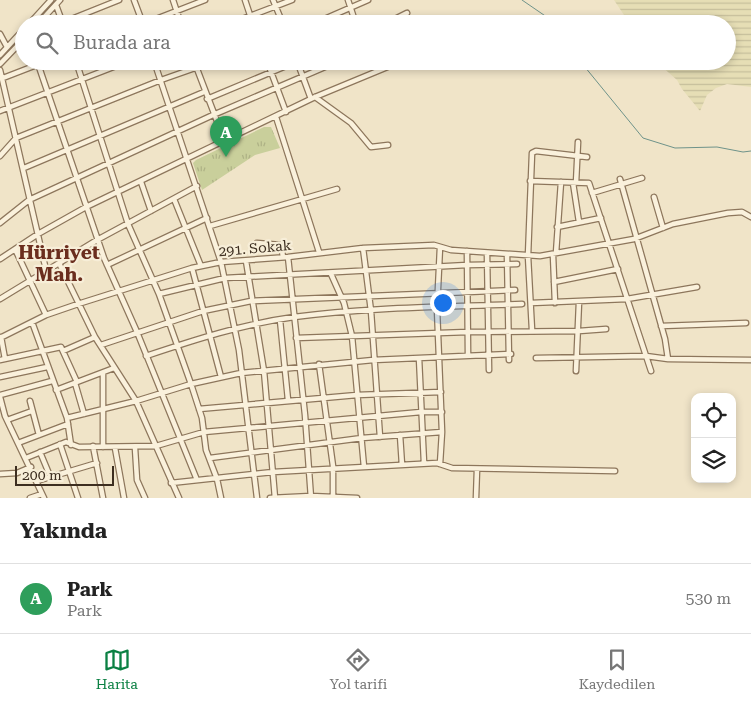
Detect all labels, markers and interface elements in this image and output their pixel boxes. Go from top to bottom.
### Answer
search box [15,15,736,70]
icon: search [33,29,61,57]
text: Burada ara [73,31,171,54]
pin: A [210,116,242,157]
street label: 291. Sokak [218,237,292,259]
district label: Hürriyet Mah. [18,241,100,286]
your location [430,290,456,316]
map controls [691,393,736,483]
button: locate [691,393,736,438]
button: layers [691,438,736,483]
scale bar [15,463,114,486]
text: 200 m [22,467,62,483]
text: Yakında [20,519,107,543]
text: Park [67,578,113,601]
text: A [30,589,42,608]
text: 530 m [685,589,731,608]
text: Park [67,601,102,620]
tab: Harita [96,646,138,692]
tab: Yol tarifi [329,646,387,692]
tab: Kaydedilen [579,646,655,692]

